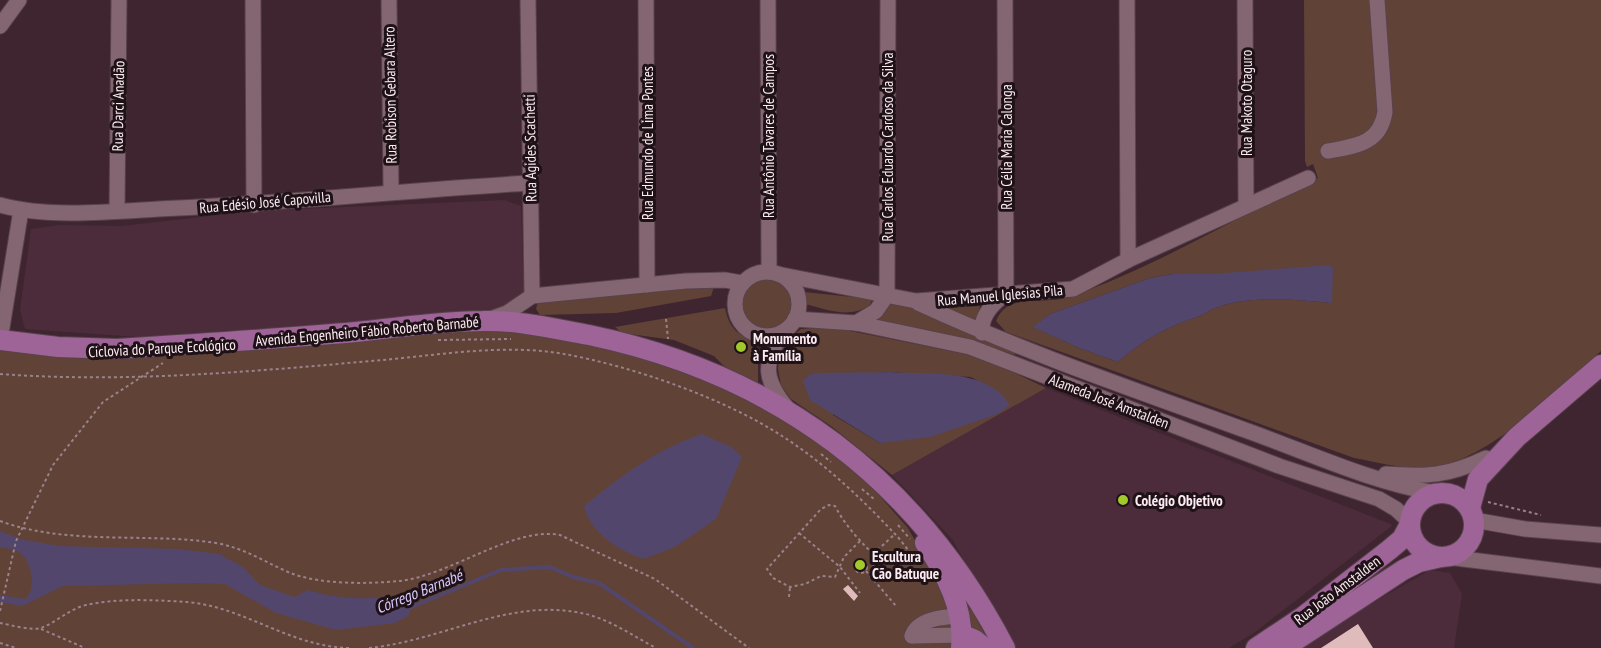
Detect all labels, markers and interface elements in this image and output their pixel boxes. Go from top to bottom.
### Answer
street label: Rua Robison Gebara Altero [379,26,401,164]
street label: Rua Makoto Otaguro [1237,50,1256,156]
street label: Rua Carlos Eduardo Cardoso da Silva [878,53,897,241]
street label: Rua Antônio Tavares de Campos [759,54,778,218]
street label: Rua Darci Anadão [108,60,128,152]
street label: Rua Edmundo de Lima Pontes [638,66,657,220]
street label: Rua Célia Maria Calonga [997,84,1016,210]
street label: Rua Agides Scachetti [520,94,540,202]
street label: Rua Edésio José Capovilla [198,187,332,217]
street label: Rua Manuel Iglesias Pila [936,280,1064,310]
street label: Avenida Engenheiro Fábio Roberto Barnabé [254,312,480,350]
place label: Monumento à Família [753,329,818,365]
street label: Ciclovia do Parque Ecológico [88,335,236,361]
marker: Monumento à Família [734,340,748,354]
street label: Alameda José Amstalden [1046,369,1172,433]
place label: Colégio Objetivo [1135,491,1223,510]
marker: Colégio Objetivo [1116,493,1130,507]
place label: Escultura Cão Batuque [872,547,939,583]
street label: Rua João Amstalden [1290,551,1384,629]
marker: Escultura Cão Batuque [853,558,867,572]
water label: Córrego Barnabé [373,564,466,617]

